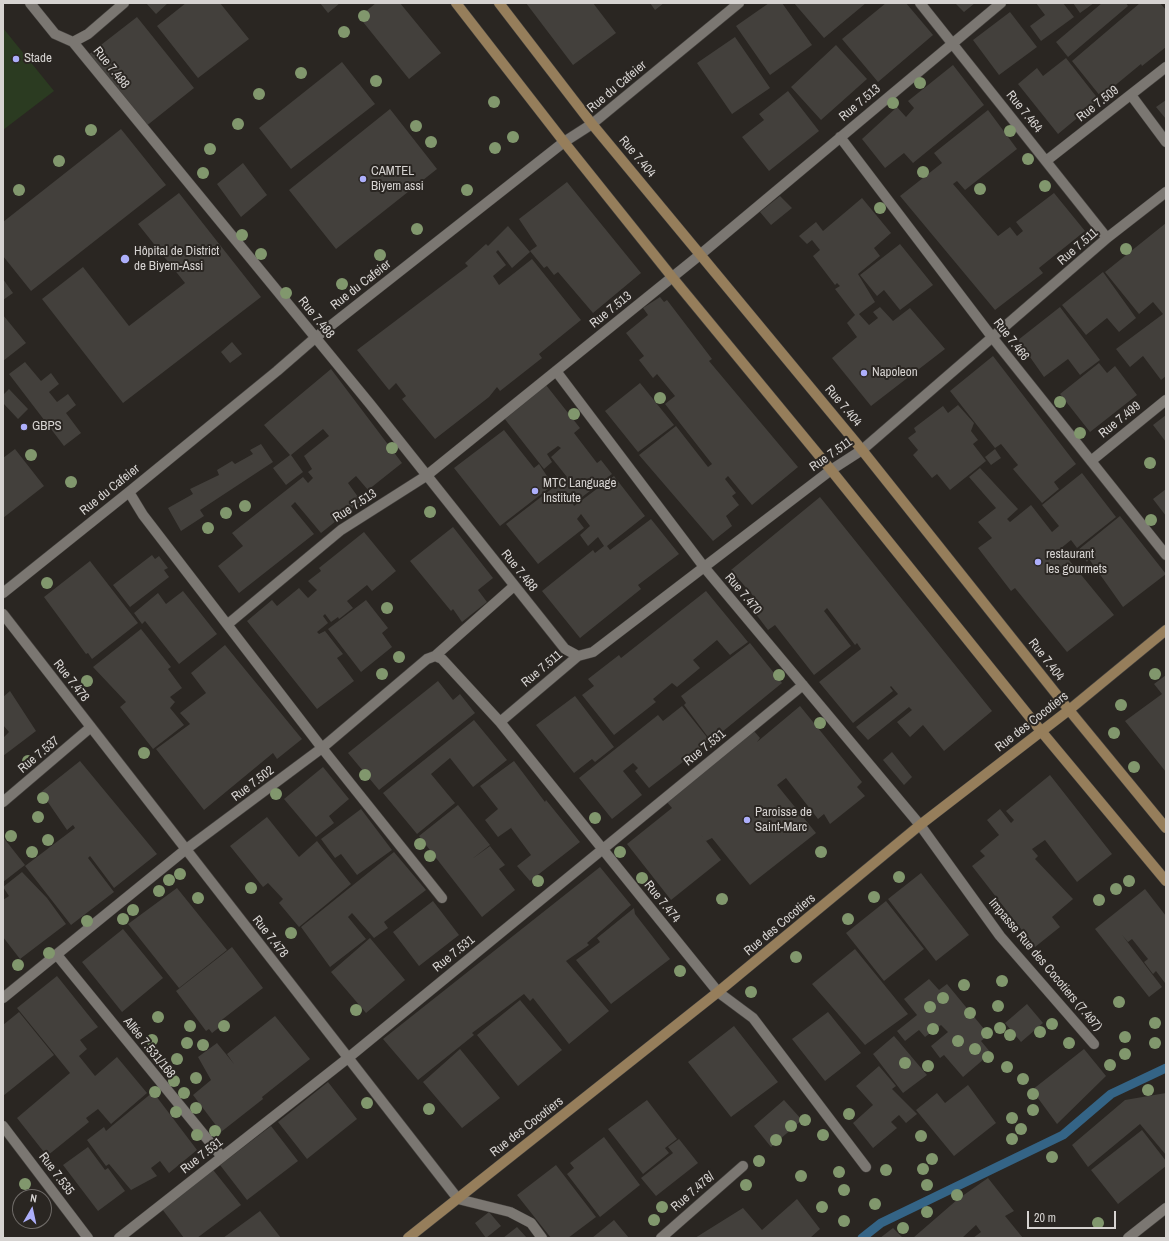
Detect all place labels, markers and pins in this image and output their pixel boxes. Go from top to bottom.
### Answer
place label: Stade [24,51,52,67]
marker: Stade [11,54,21,64]
place label: CAMTEL Biyem assi [371,164,424,195]
marker: CAMTEL Biyem assi [358,174,368,184]
place label: Hôpital de District de Biyem-Assi [134,244,219,275]
marker: Hôpital de District de Biyem-Assi [119,253,131,265]
place label: Napoleon [872,365,918,381]
marker: Napoleon [859,368,869,378]
place label: GBPS [32,419,62,435]
marker: GBPS [19,422,29,432]
place label: MTC Language Institute [543,476,616,507]
marker: MTC Language Institute [530,486,540,496]
place label: restaurant les gourmets [1046,547,1107,578]
marker: restaurant les gourmets [1033,557,1043,567]
place label: Paroisse de Saint-Marc [755,805,812,836]
marker: Paroisse de Saint-Marc [742,815,752,825]

